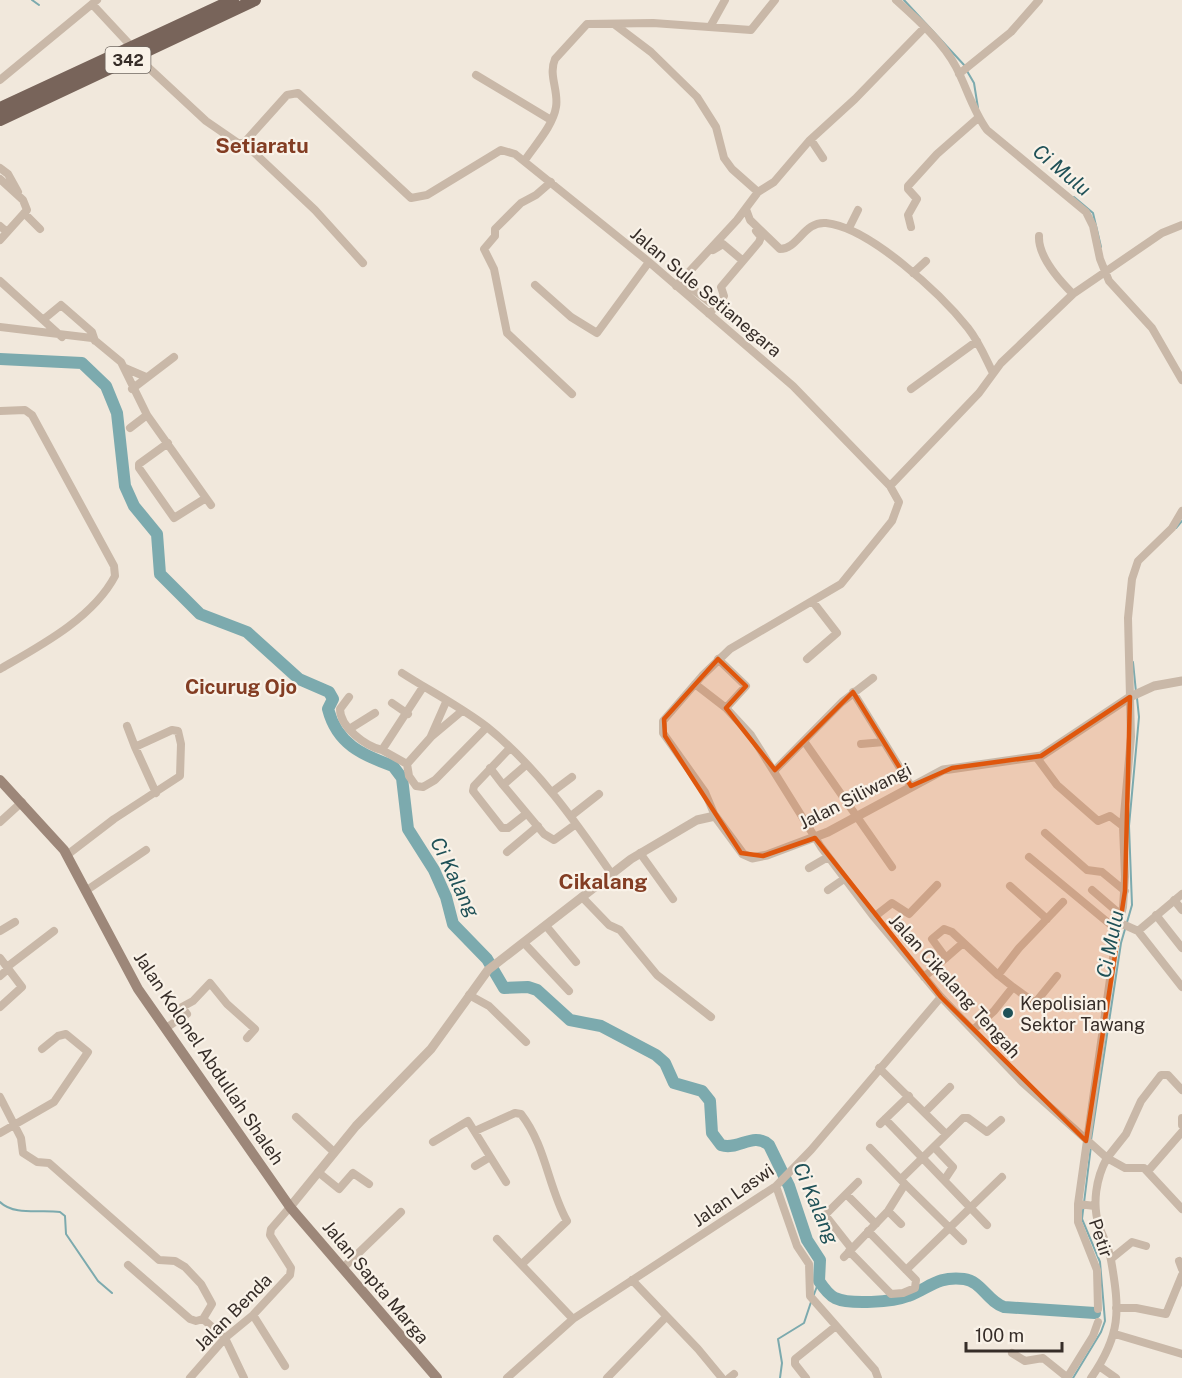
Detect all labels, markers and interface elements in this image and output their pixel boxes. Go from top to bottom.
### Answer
road number: 342 [106,47,150,73]
district label: Setiaratu [215,133,309,158]
water label: Ci Mulu [1028,139,1096,201]
street label: Jalan Sule Setianegara [626,223,786,361]
district label: Cicurug Ojo [185,675,297,699]
street label: Jalan Siliwangi [795,759,915,833]
water label: Ci Kalang [425,833,485,921]
district label: Cikalang [559,869,647,894]
water label: Ci Mulu [1091,908,1129,980]
street label: Jalan Cikalang Tengah [885,910,1025,1062]
street label: Jalan Kolonel Abdullah Shaleh [130,947,288,1169]
place label: Kepolisian Sektor Tawang [1020,993,1145,1035]
marker: Kepolisian Sektor Tawang [1001,1006,1015,1020]
street label: Jalan Laswi [688,1159,778,1231]
water label: Ci Kalang [788,1159,844,1247]
street label: Jalan Sapta Marga [318,1216,434,1348]
street label: Petir [1085,1216,1117,1260]
street label: Jalan Benda [190,1269,276,1355]
scale bar [966,1315,1062,1353]
text: 100 m [975,1325,1024,1346]

